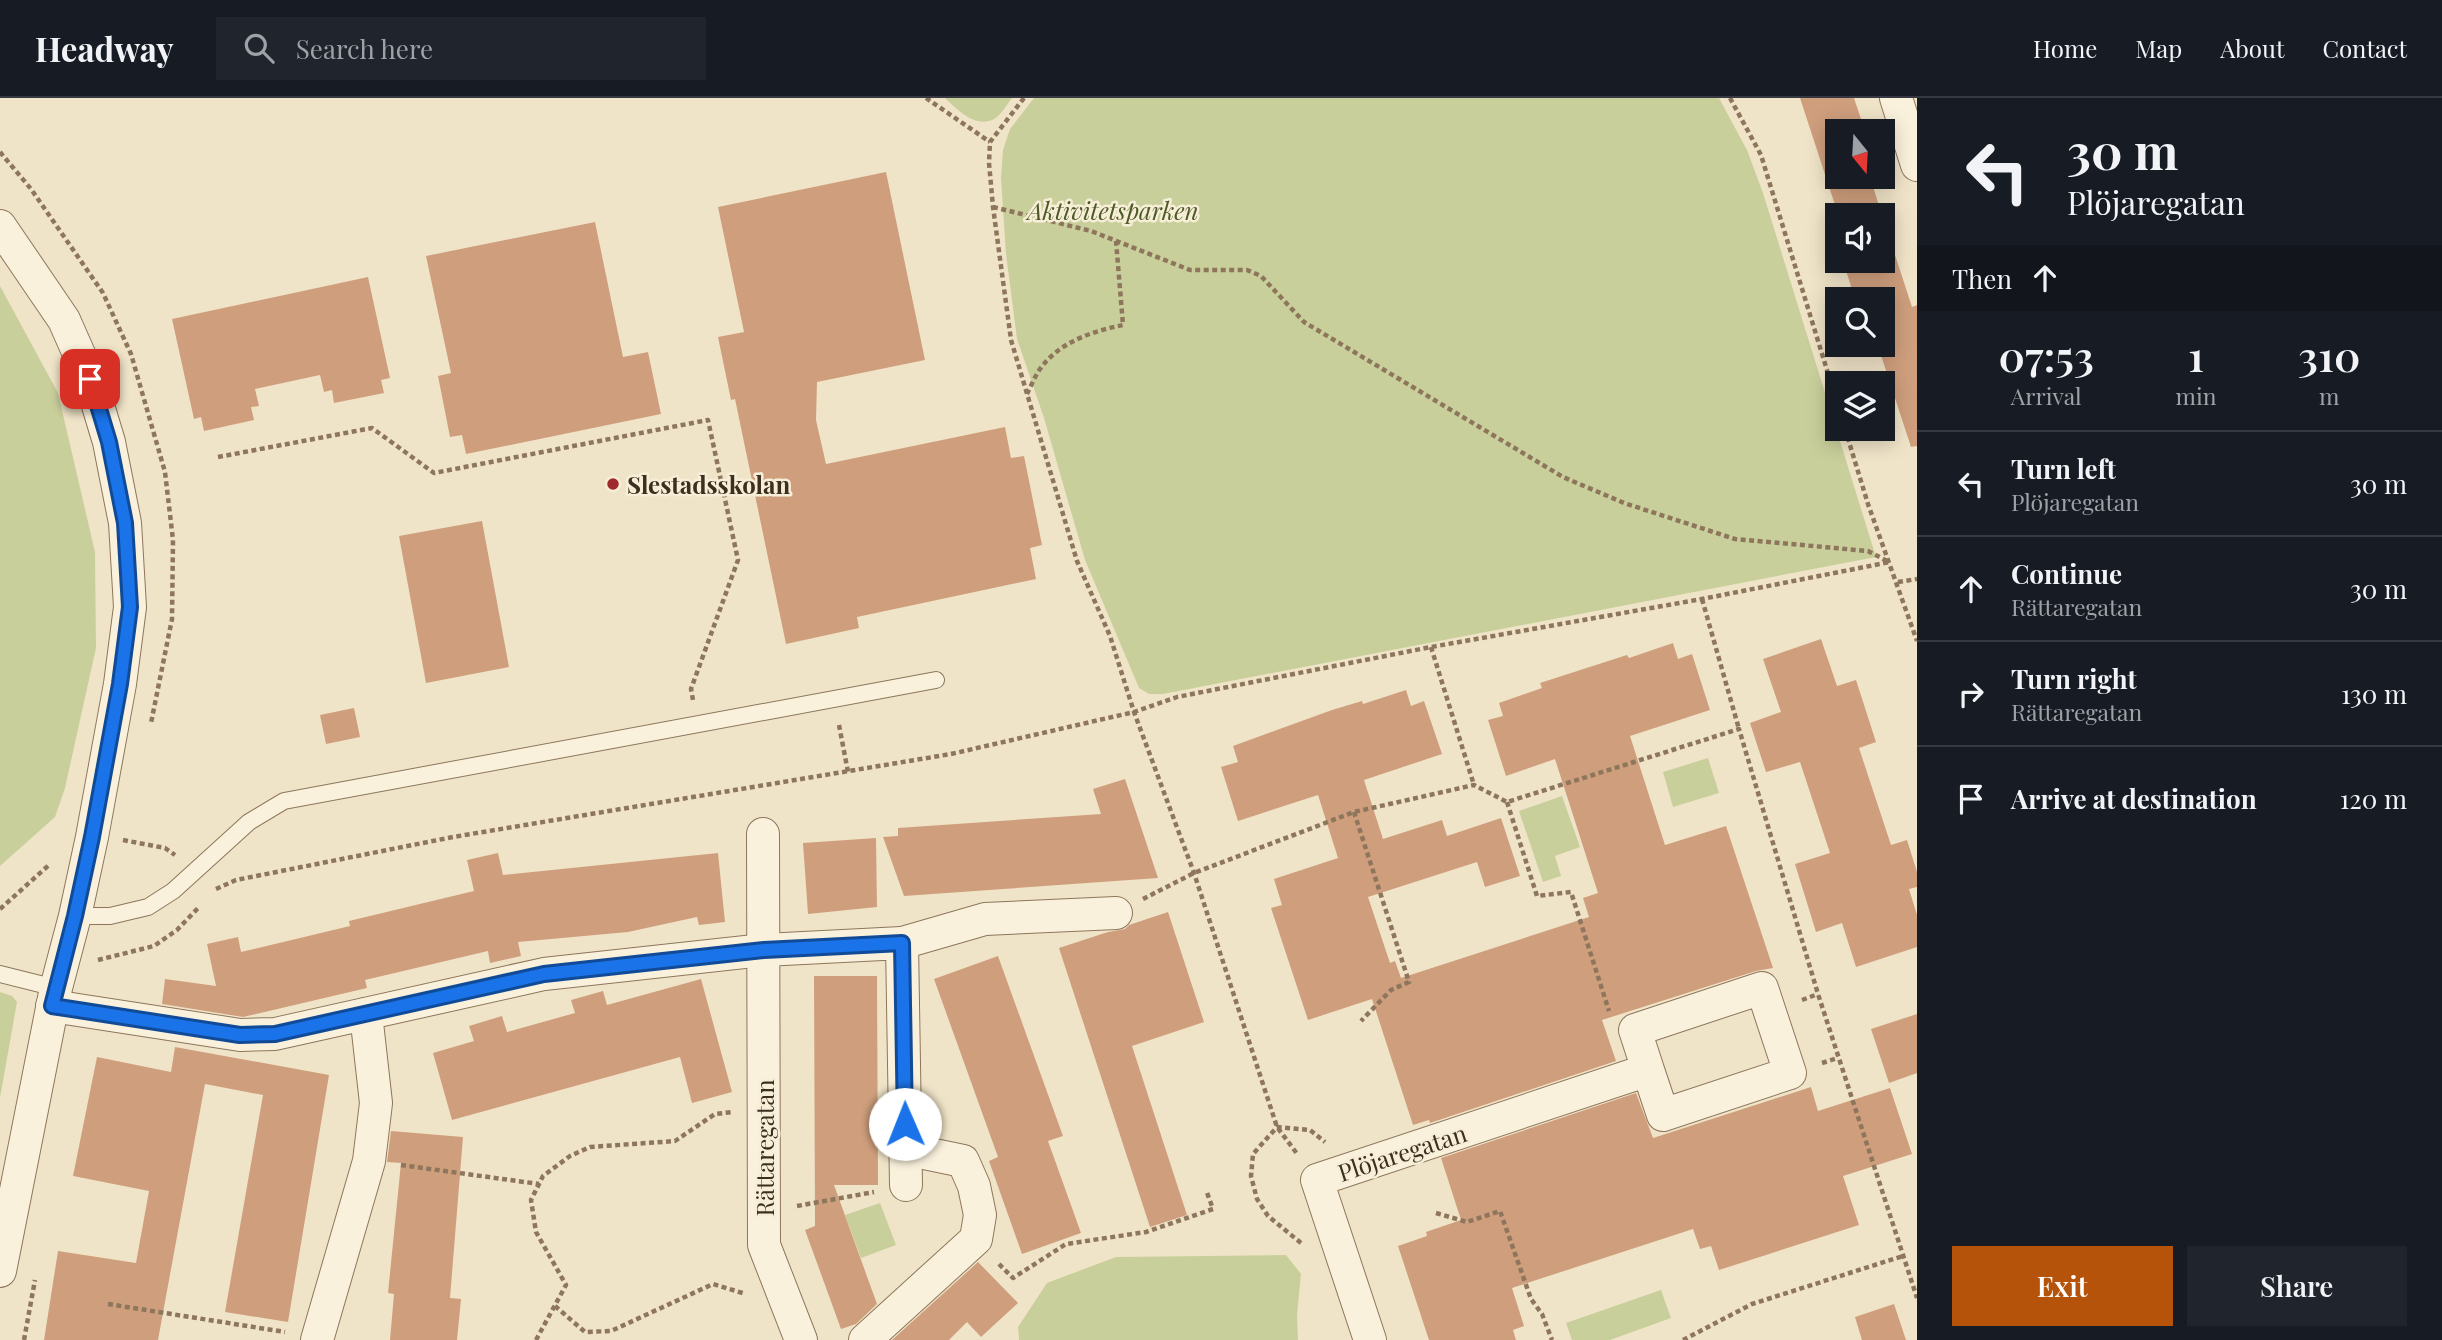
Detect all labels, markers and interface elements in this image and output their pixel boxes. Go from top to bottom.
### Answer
search box [216,17,706,80]
text: Headway [35,26,174,70]
icon: search [240,29,278,67]
text: Search here [296,31,433,66]
text: Home [2033,32,2097,64]
text: Map [2135,32,2182,64]
text: About [2220,32,2284,64]
text: Contact [2322,32,2407,64]
text: 30 m [2067,117,2178,182]
north arrow [1825,119,1895,189]
map controls [1825,119,1895,441]
icon: left [1952,126,2043,217]
text: Plöjaregatan [2067,180,2245,223]
park label: Aktivitetsparken [1025,194,1198,226]
button: sound [1825,203,1895,273]
icon: ahead [2026,259,2064,297]
text: Then [1952,261,2012,296]
button: search [1825,287,1895,357]
text: 07:53 [1999,327,2094,383]
text: 1 [2188,327,2204,383]
text: 310 [2298,327,2360,383]
pin [60,349,120,409]
icon: arrive [71,360,109,398]
button: layers [1825,371,1895,441]
text: Arrival [2011,380,2082,411]
text: min [2176,380,2216,411]
text: m [2319,380,2339,411]
text: Turn left [2011,451,2116,486]
icon: left [1952,465,1990,503]
text: 30 m [2350,466,2407,501]
place label: Slestadsskolan [627,468,790,500]
marker: Slestadsskolan [605,476,621,492]
text: Plöjaregatan [2011,486,2139,517]
text: Continue [2011,556,2122,591]
icon: ahead [1952,570,1990,608]
text: 30 m [2350,571,2407,606]
text: Rättaregatan [2011,591,2142,622]
text: Turn right [2011,661,2137,696]
icon: right [1952,675,1990,713]
text: 130 m [2341,676,2407,711]
text: Rättaregatan [2011,696,2142,727]
icon: arrive [1952,780,1990,818]
text: Arrive at destination [2011,781,2257,816]
text: 120 m [2340,781,2407,816]
street label: Rättaregatan [748,1080,780,1217]
position arrow [868,1087,942,1161]
street label: Plöjaregatan [1334,1116,1470,1188]
button: Exit [1952,1246,2173,1326]
button: Share [2187,1246,2407,1326]

